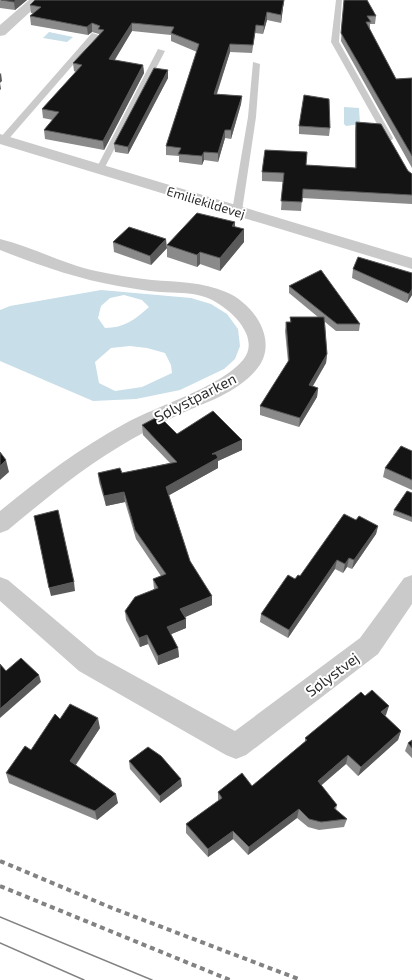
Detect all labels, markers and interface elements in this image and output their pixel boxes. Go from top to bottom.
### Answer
street label: Emiliekildevej [165,182,247,222]
street label: Sølystparken [151,369,239,425]
street label: Sølystvej [302,648,363,701]

